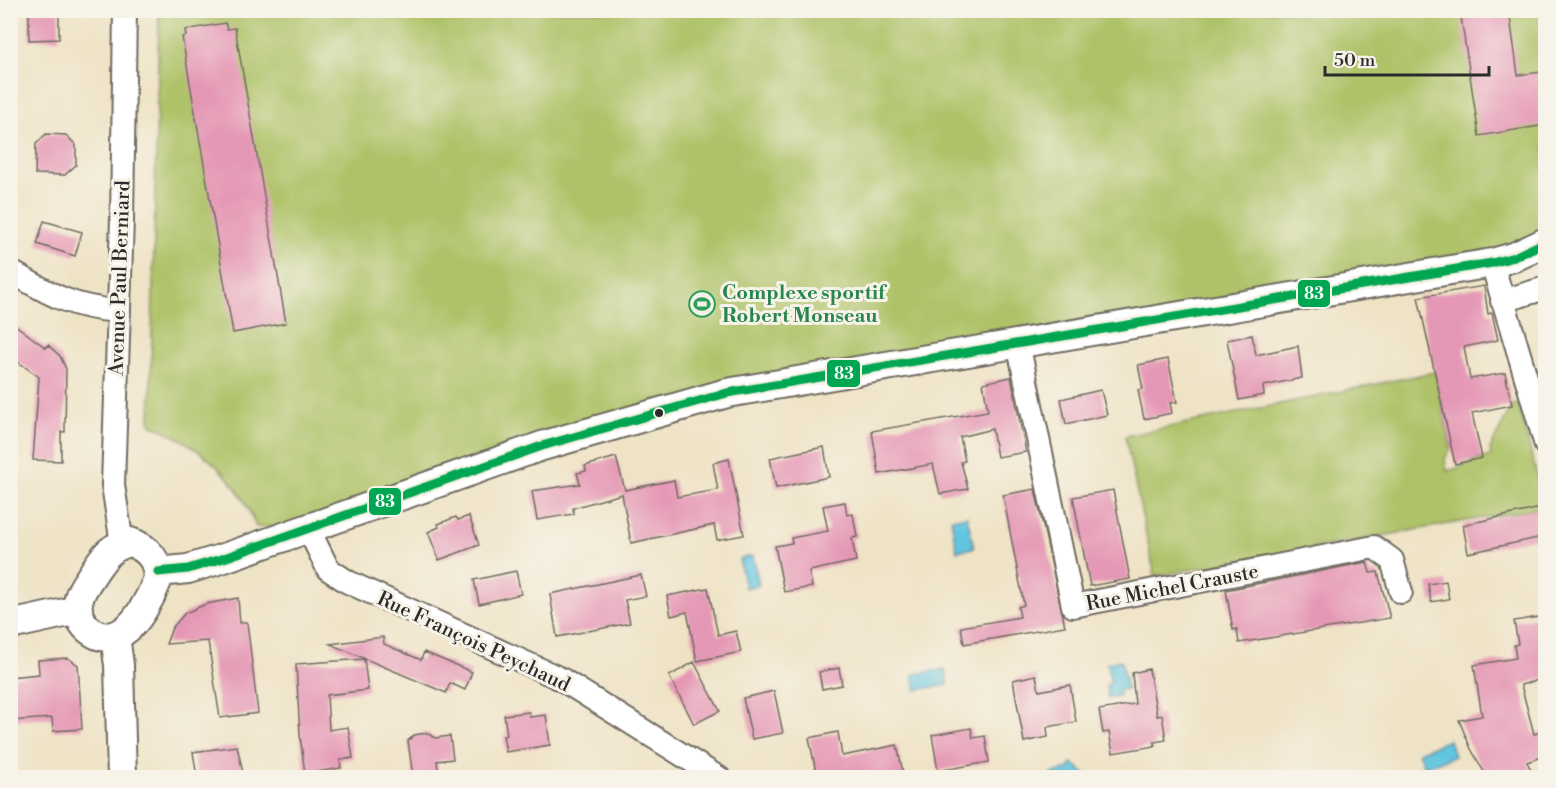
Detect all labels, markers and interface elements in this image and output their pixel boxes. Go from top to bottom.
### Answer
scale bar [1325,39,1488,77]
text: 50 m [1334,49,1376,72]
street label: Avenue Paul Berniard [105,179,136,377]
line badge: 83 [1297,279,1331,308]
place label: Complexe sportif Robert Monseau [722,281,888,329]
text: 83 [1304,284,1324,304]
sports icon: Complexe sportif Robert Monseau [687,289,717,319]
line badge: 83 [826,359,861,388]
text: 83 [834,364,854,384]
unlabelled marker [653,407,665,419]
line badge: 83 [368,487,402,516]
text: 83 [375,492,395,512]
street label: Rue Michel Crauste [1084,559,1261,617]
street label: Rue François Peychaud [373,587,574,698]

